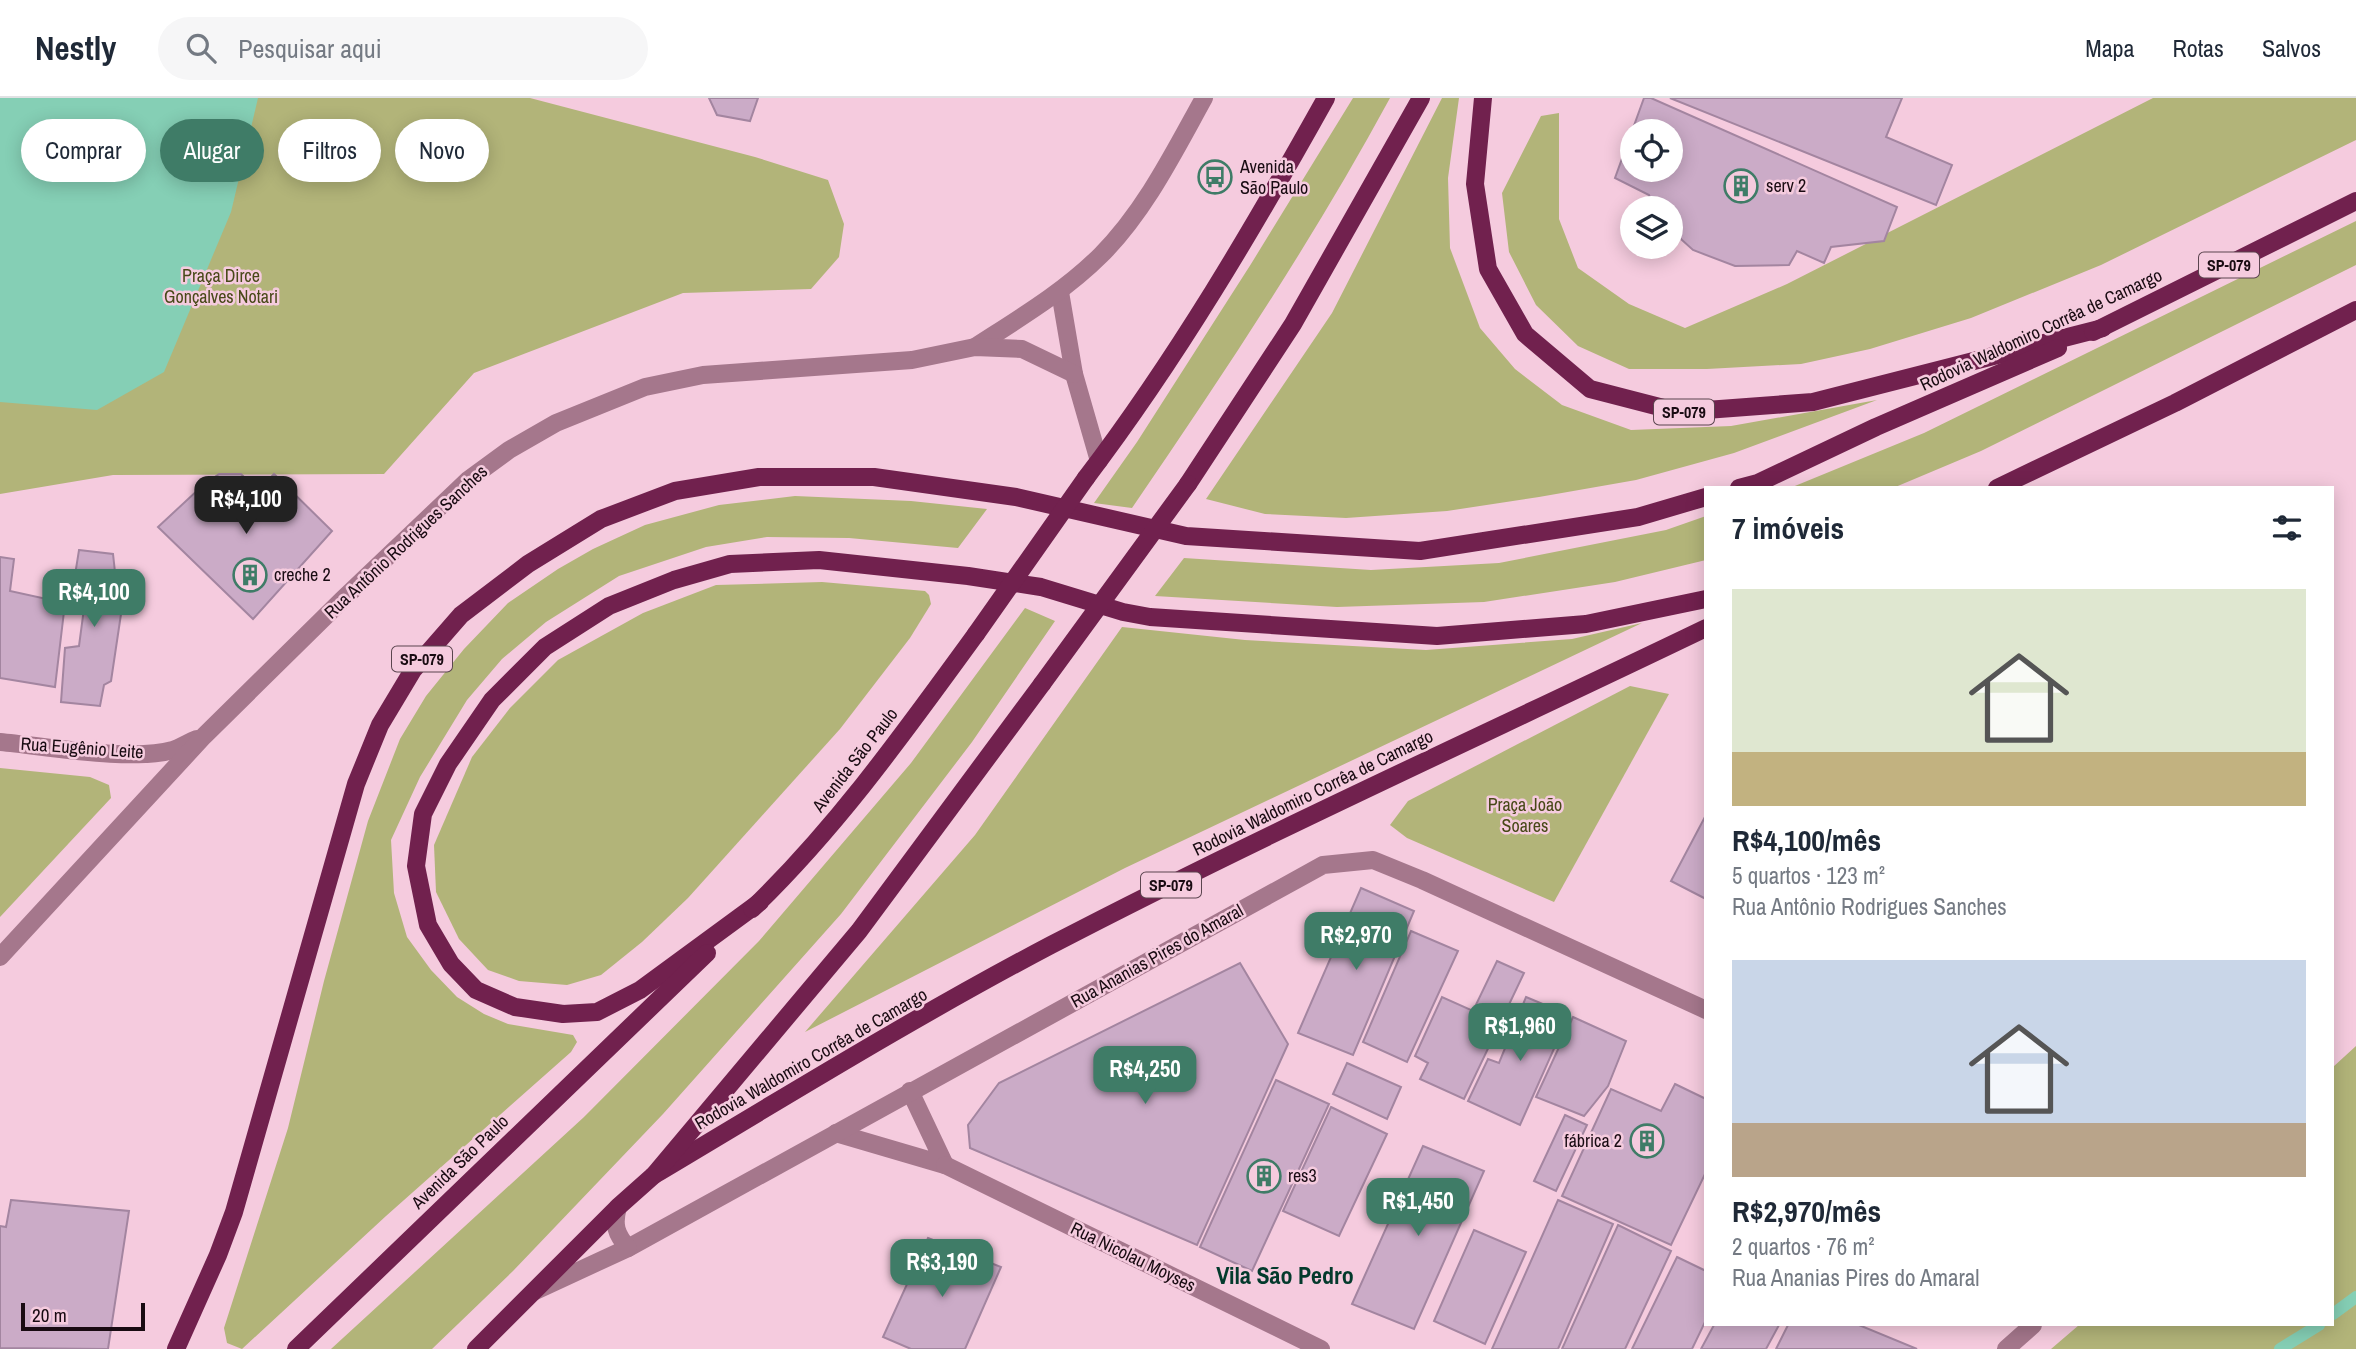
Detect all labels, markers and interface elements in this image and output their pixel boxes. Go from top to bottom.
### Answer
search box [158,17,648,80]
text: Nestly [35,26,116,70]
icon: search [182,29,220,67]
text: Pesquisar aqui [238,31,382,66]
text: Mapa [2085,32,2135,64]
text: Rotas [2173,32,2224,64]
text: Salvos [2262,32,2321,64]
chip: Comprar [21,119,146,182]
chip: Alugar [160,119,264,182]
chip: Filtros [278,119,381,182]
chip: Novo [395,119,489,182]
map controls [1620,119,1683,259]
button: locate [1620,119,1683,182]
place label: Avenida São Paulo [1239,154,1308,200]
bus stop icon: Avenida São Paulo [1196,158,1234,196]
building icon: serv 2 [1722,167,1760,205]
place label: serv 2 [1766,173,1806,198]
button: layers [1620,196,1683,259]
road number: SP-079 [2199,252,2259,278]
street label: Rodovia Waldomiro Corrêa de Camargo [1916,262,2166,397]
park label: Praça Dirce Gonçalves Notari [164,263,278,309]
road number: SP-079 [1654,400,1714,424]
street label: Rua Antônio Rodrigues Sanches [319,459,493,624]
pin: R$4,100 [181,476,311,536]
text: R$4,100 [210,483,282,514]
text: 7 imóveis [1732,508,1844,548]
icon: filters [2268,509,2306,547]
building icon: creche 2 [231,556,269,594]
place label: creche 2 [274,562,331,587]
pin: R$4,100 [29,570,159,629]
text: R$4,100 [58,576,130,607]
icon: home [1956,635,2082,761]
road number: SP-079 [392,646,452,672]
street label: Avenida São Paulo [805,702,903,818]
street label: Rodovia Waldomiro Corrêa de Camargo [1188,723,1437,862]
street label: Rua Eugênio Leite [20,731,144,764]
park label: Praça João Soares [1488,792,1562,838]
text: R$4,100/mês [1732,820,1881,860]
text: 5 quartos · 123 m² [1732,860,1885,891]
road number: SP-079 [1141,872,1201,898]
text: Rua Antônio Rodrigues Sanches [1732,891,2007,922]
street label: Rua Ananias Pires do Amaral [1066,898,1248,1013]
pin: R$2,970 [1291,912,1421,972]
text: R$2,970 [1320,919,1392,950]
street label: Rodovia Waldomiro Corrêa de Camargo [690,982,931,1135]
pin: R$1,960 [1455,1004,1585,1063]
icon: home [1956,1006,2082,1132]
text: R$1,960 [1484,1010,1556,1041]
pin: R$4,250 [1080,1046,1210,1106]
text: R$4,250 [1109,1053,1181,1084]
street label: Avenida São Paulo [405,1109,514,1215]
building icon: fábrica 2 [1628,1122,1666,1160]
place label: fábrica 2 [1565,1128,1622,1153]
building icon: res3 [1245,1157,1283,1195]
place label: res3 [1288,1163,1317,1188]
pin: R$1,450 [1353,1178,1483,1238]
text: R$1,450 [1382,1185,1454,1216]
text: R$2,970/mês [1732,1191,1881,1231]
street label: Rua Nicolau Moyses [1067,1215,1200,1298]
text: 2 quartos · 76 m² [1732,1231,1875,1262]
pin: R$3,190 [877,1240,1007,1299]
text: R$3,190 [906,1246,978,1277]
district label: Vila São Pedro [1216,1259,1354,1291]
text: Rua Ananias Pires do Amaral [1732,1262,1979,1293]
scale bar [21,1300,145,1332]
text: 20 m [32,1302,67,1328]

